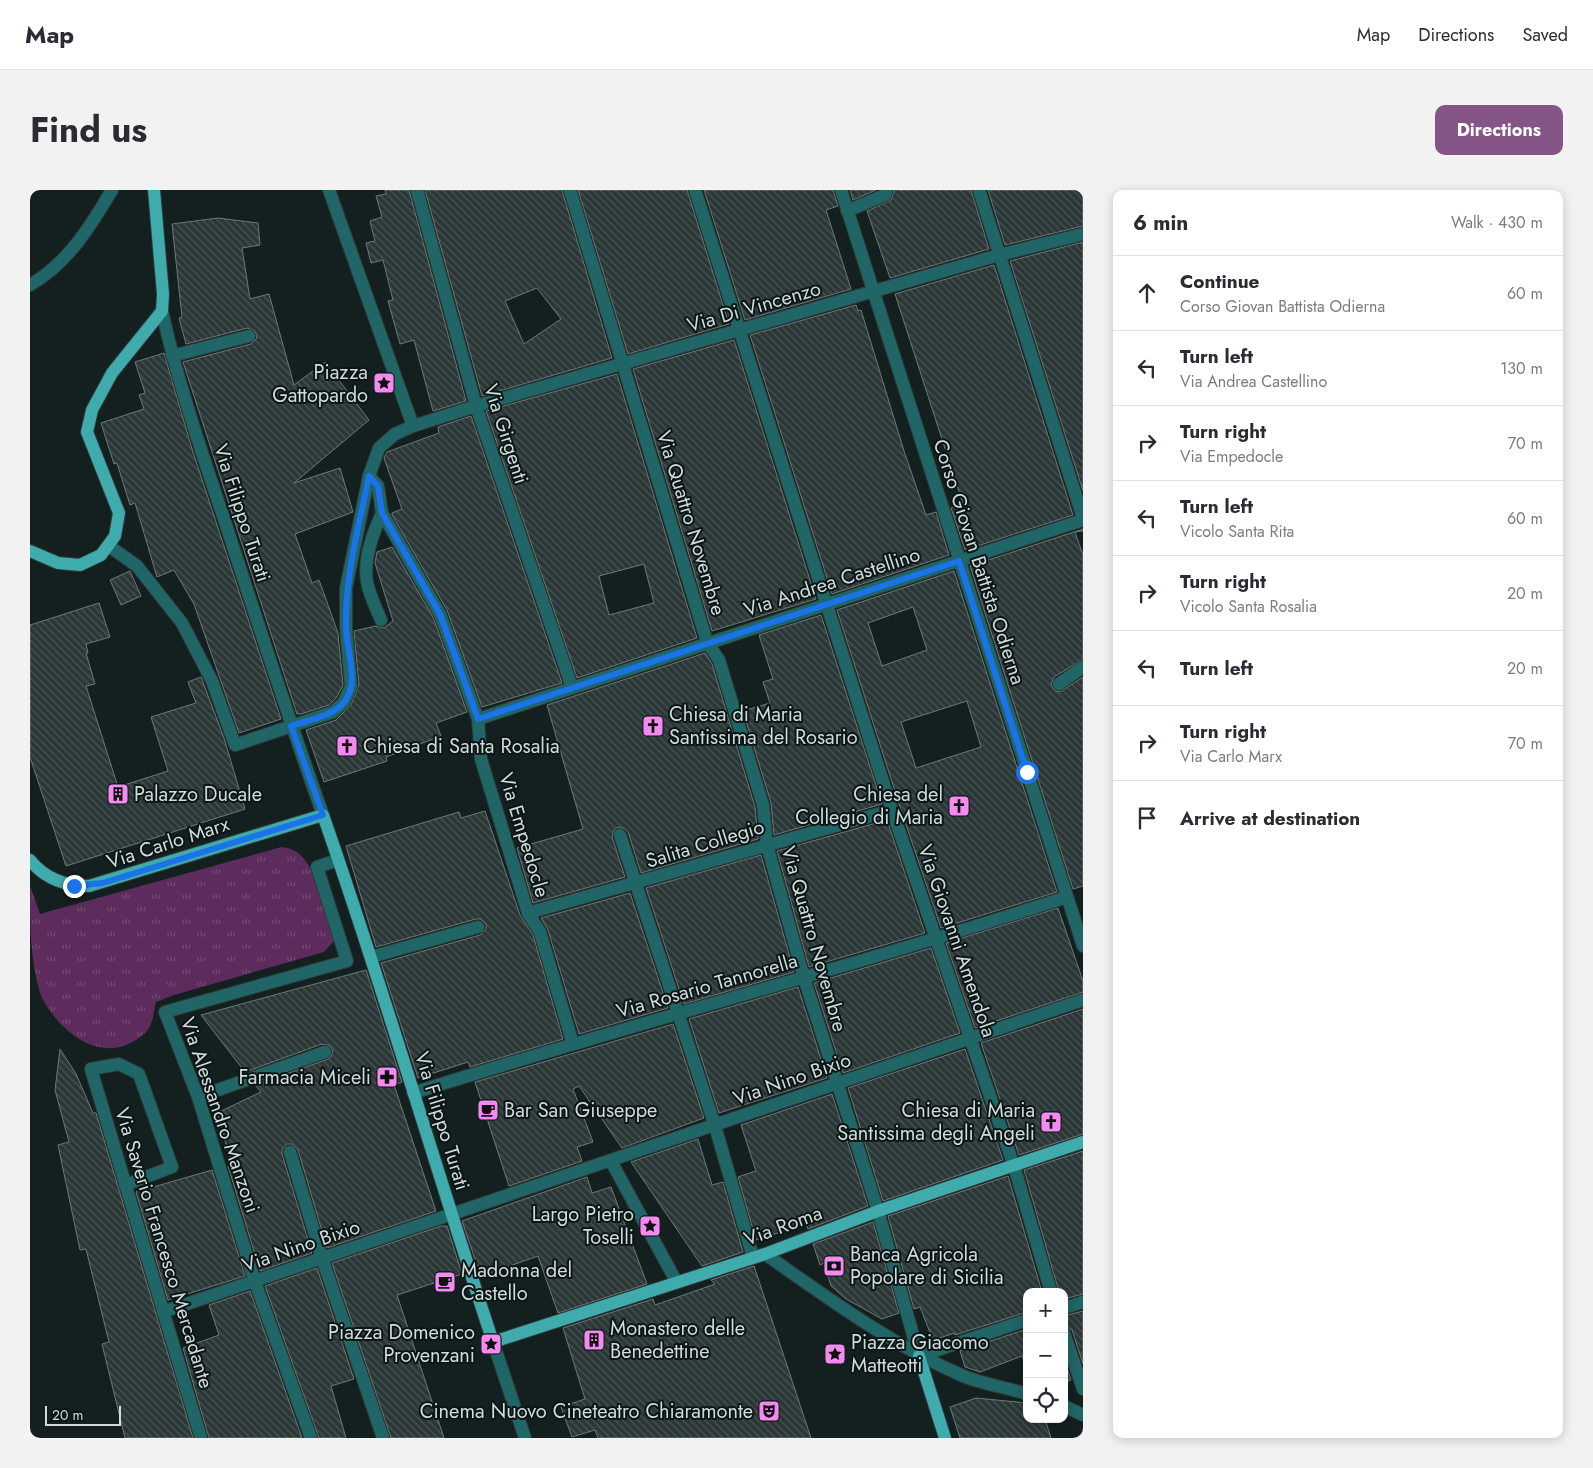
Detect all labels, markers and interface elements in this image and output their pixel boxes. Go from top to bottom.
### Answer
text: Map [25,17,74,52]
text: Map [1357,22,1390,48]
text: Directions [1418,22,1494,48]
text: Saved [1522,22,1568,48]
text: Find us [30,105,147,155]
button: Directions [1435,105,1563,155]
text: 6 min [1133,208,1188,238]
text: Walk · 430 m [1451,211,1543,234]
text: Continue [1180,268,1259,295]
street label: Via Di Vincenzo [684,274,824,340]
icon: ahead [1133,279,1161,307]
text: 60 m [1507,282,1543,305]
text: Corso Giovan Battista Odierna [1180,295,1385,318]
text: Turn left [1180,343,1253,370]
icon: left [1133,354,1161,382]
text: 130 m [1500,357,1543,380]
place label: Piazza Gattopardo [272,358,368,410]
text: Via Andrea Castellino [1180,370,1327,393]
place icon: Piazza Gattopardo [372,371,396,395]
street label: Via Girgenti [476,380,536,488]
text: Turn right [1180,418,1266,445]
street label: Via Quattro Novembre [649,427,733,619]
icon: right [1133,429,1161,457]
text: 70 m [1508,432,1543,455]
street label: Corso Giovan Battista Odierna [926,436,1032,688]
street label: Via Filippo Turati [206,440,278,586]
text: Via Empedocle [1180,445,1283,468]
text: Turn left [1180,493,1253,520]
icon: left [1133,504,1161,532]
text: 60 m [1507,507,1543,530]
text: Vicolo Santa Rita [1180,520,1294,543]
street label: Via Andrea Castellino [740,540,924,624]
text: Turn right [1180,568,1266,595]
icon: right [1133,579,1161,607]
text: 20 m [1507,582,1543,605]
text: Vicolo Santa Rosalia [1180,595,1317,618]
icon: left [1133,654,1161,682]
text: Turn left [1180,655,1253,682]
text: 20 m [1507,657,1543,680]
place label: Chiesa di Maria Santissima del Rosario [669,700,858,752]
church icon: Chiesa di Maria Santissima del Rosario [641,714,665,738]
text: Turn right [1180,718,1266,745]
icon: right [1133,729,1161,757]
place label: Chiesa di Santa Rosalia [363,732,560,761]
text: 70 m [1508,732,1543,755]
church icon: Chiesa di Santa Rosalia [335,734,359,758]
text: Via Carlo Marx [1180,745,1282,768]
route start [1016,761,1039,784]
street label: Via Empedocle [491,769,557,901]
place label: Palazzo Ducale [134,780,262,809]
place label: Chiesa del Collegio di Maria [795,780,943,832]
building icon: Palazzo Ducale [106,782,130,806]
church icon: Chiesa del Collegio di Maria [947,794,971,818]
icon: arrive [1133,804,1161,832]
text: Arrive at destination [1180,805,1360,832]
street label: Via Carlo Marx [103,809,234,876]
street label: Salita Collegio [642,812,768,876]
street label: Via Giovanni Amendola [910,841,1004,1041]
street label: Via Quattro Novembre [774,843,854,1035]
route end [63,875,86,898]
street label: Via Rosario Tannorella [613,946,801,1026]
street label: Via Alessandro Manzoni [173,1013,267,1217]
street label: Via Nino Bixio [729,1045,855,1113]
street label: Via Filippo Turati [407,1048,477,1194]
place label: Farmacia Miceli [238,1063,371,1092]
pharmacy icon: Farmacia Miceli [375,1065,399,1089]
place label: Bar San Giuseppe [504,1096,657,1125]
place label: Chiesa di Maria Santissima degli Angeli [837,1096,1035,1148]
cafe icon: Bar San Giuseppe [476,1098,500,1122]
street label: Via Saverio Francesco Mercadante [107,1104,221,1392]
church icon: Chiesa di Maria Santissima degli Angeli [1039,1110,1063,1134]
street label: Via Roma [740,1198,826,1254]
place label: Largo Pietro Toselli [532,1200,634,1252]
street label: Via Nino Bixio [238,1212,364,1280]
place icon: Largo Pietro Toselli [638,1214,662,1238]
place label: Banca Agricola Popolare di Sicilia [850,1240,1004,1292]
bank icon: Banca Agricola Popolare di Sicilia [822,1254,846,1278]
place label: Madonna del Castello [461,1256,572,1308]
cafe icon: Madonna del Castello [433,1270,457,1294]
map controls [1023,1288,1068,1423]
button: + [1023,1288,1068,1333]
place label: Monastero delle Benedettine [610,1314,745,1366]
place label: Piazza Domenico Provenzani [328,1318,475,1370]
building icon: Monastero delle Benedettine [582,1328,606,1352]
place label: Piazza Giacomo Matteotti [851,1328,989,1380]
place icon: Piazza Domenico Provenzani [479,1332,503,1356]
button: − [1023,1333,1068,1378]
place icon: Piazza Giacomo Matteotti [823,1342,847,1366]
button: locate [1023,1378,1068,1423]
place label: Cinema Nuovo Cineteatro Chiaramonte [420,1397,753,1426]
theatre icon: Cinema Nuovo Cineteatro Chiaramonte [757,1399,781,1423]
scale bar [45,1403,121,1426]
text: 20 m [52,1405,84,1425]

